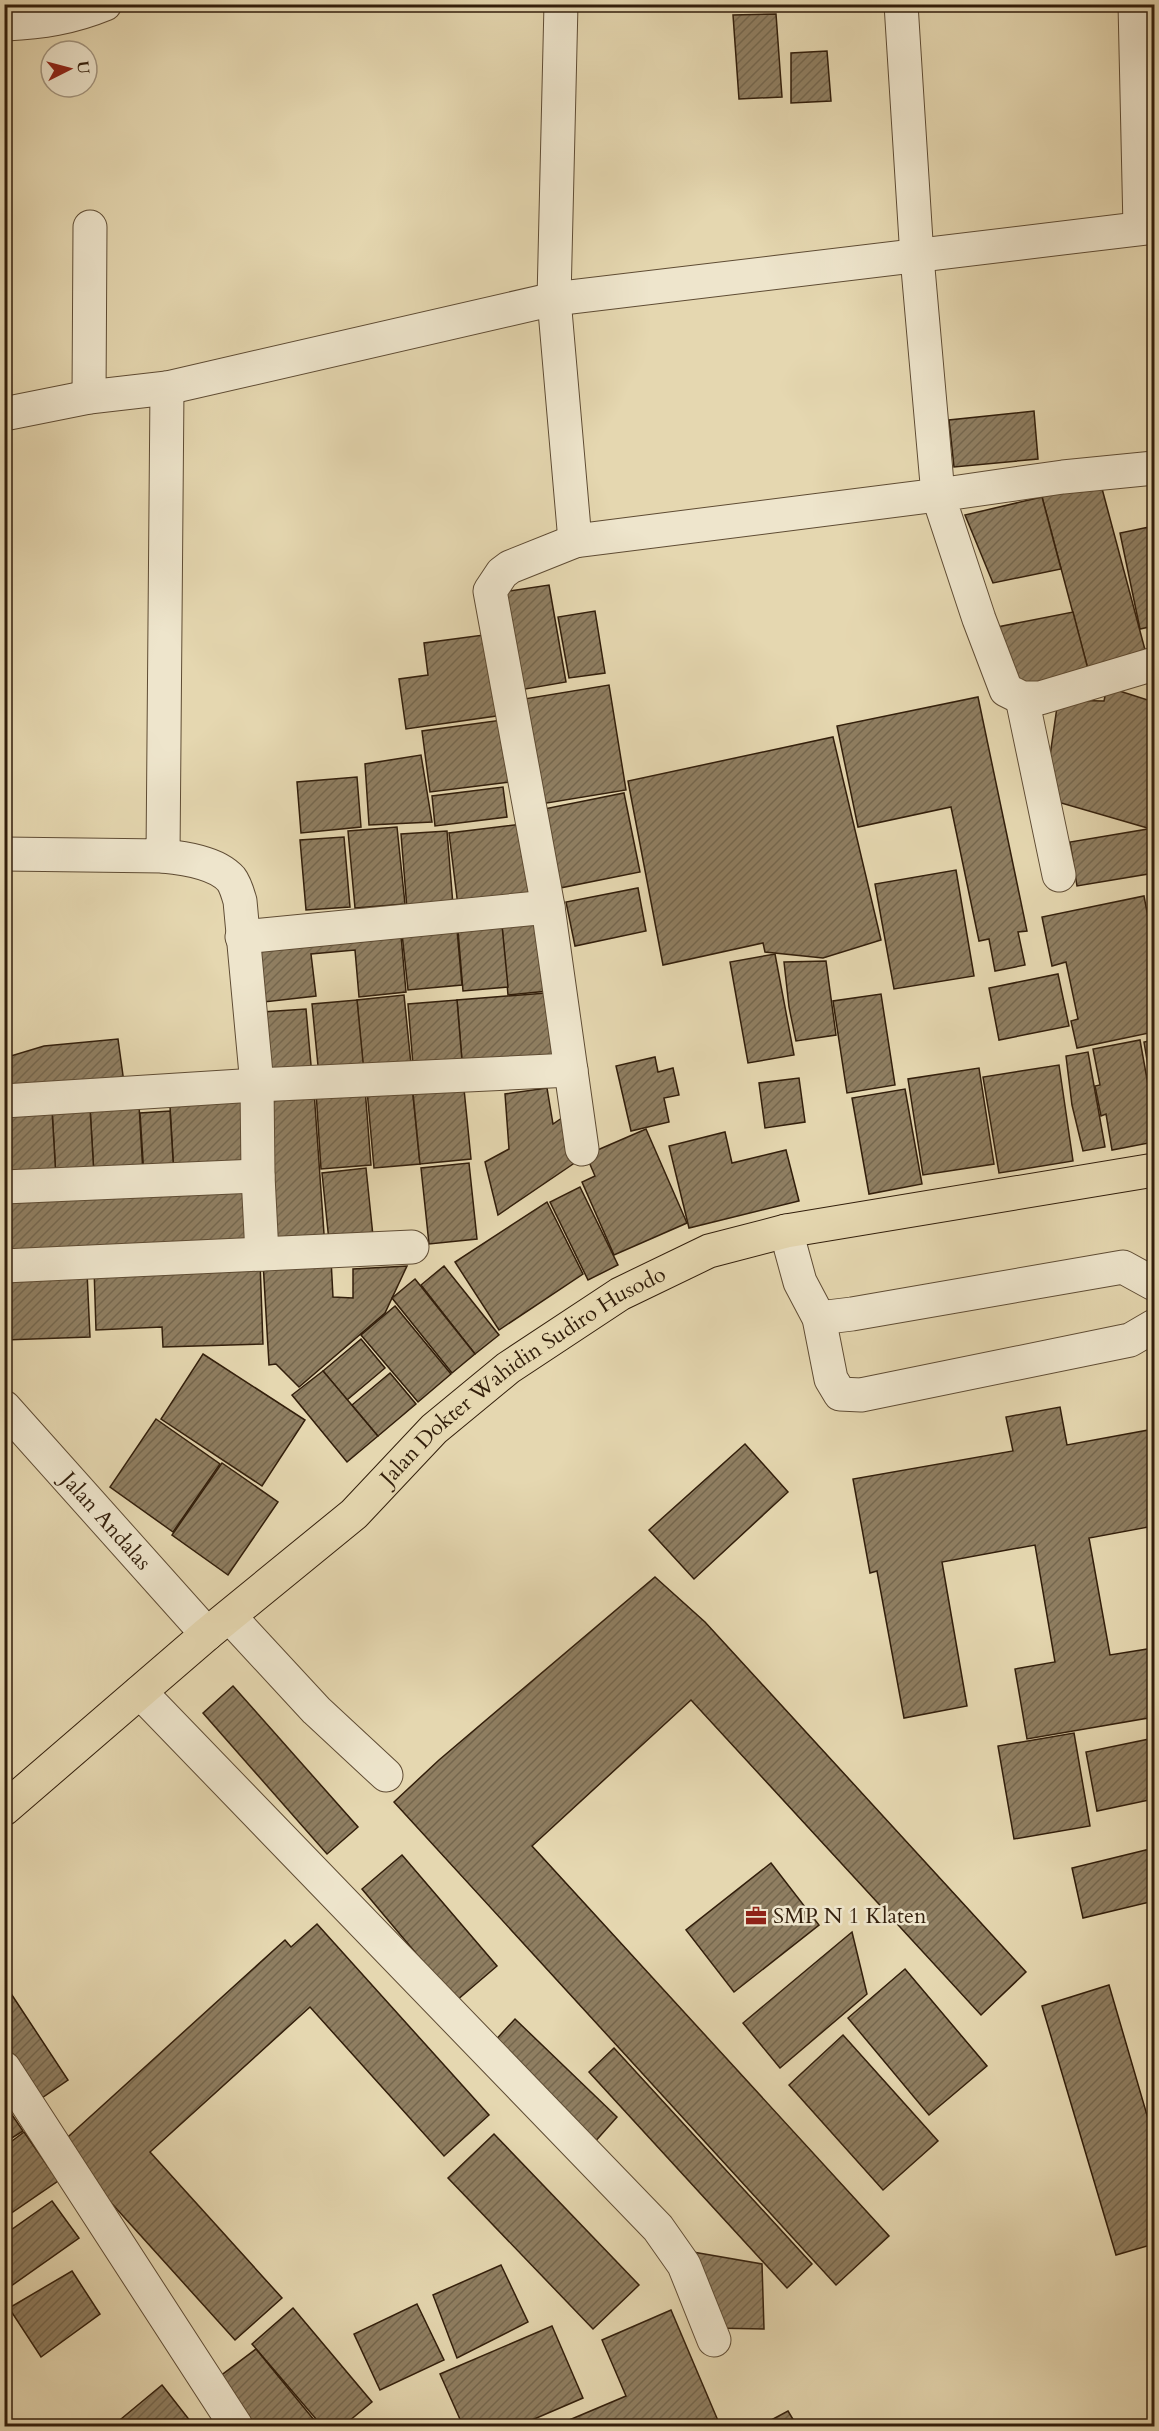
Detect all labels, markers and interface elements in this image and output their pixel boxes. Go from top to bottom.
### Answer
north arrow [39,39,99,99]
text: U [71,60,95,75]
street label: Jalan Dokter Wahidin Sudiro Husodo [371,1259,671,1494]
street label: Jalan Andalas [52,1463,158,1577]
place label: SMP N 1 Klaten [773,1901,927,1931]
office icon: SMP N 1 Klaten [744,1904,768,1928]

